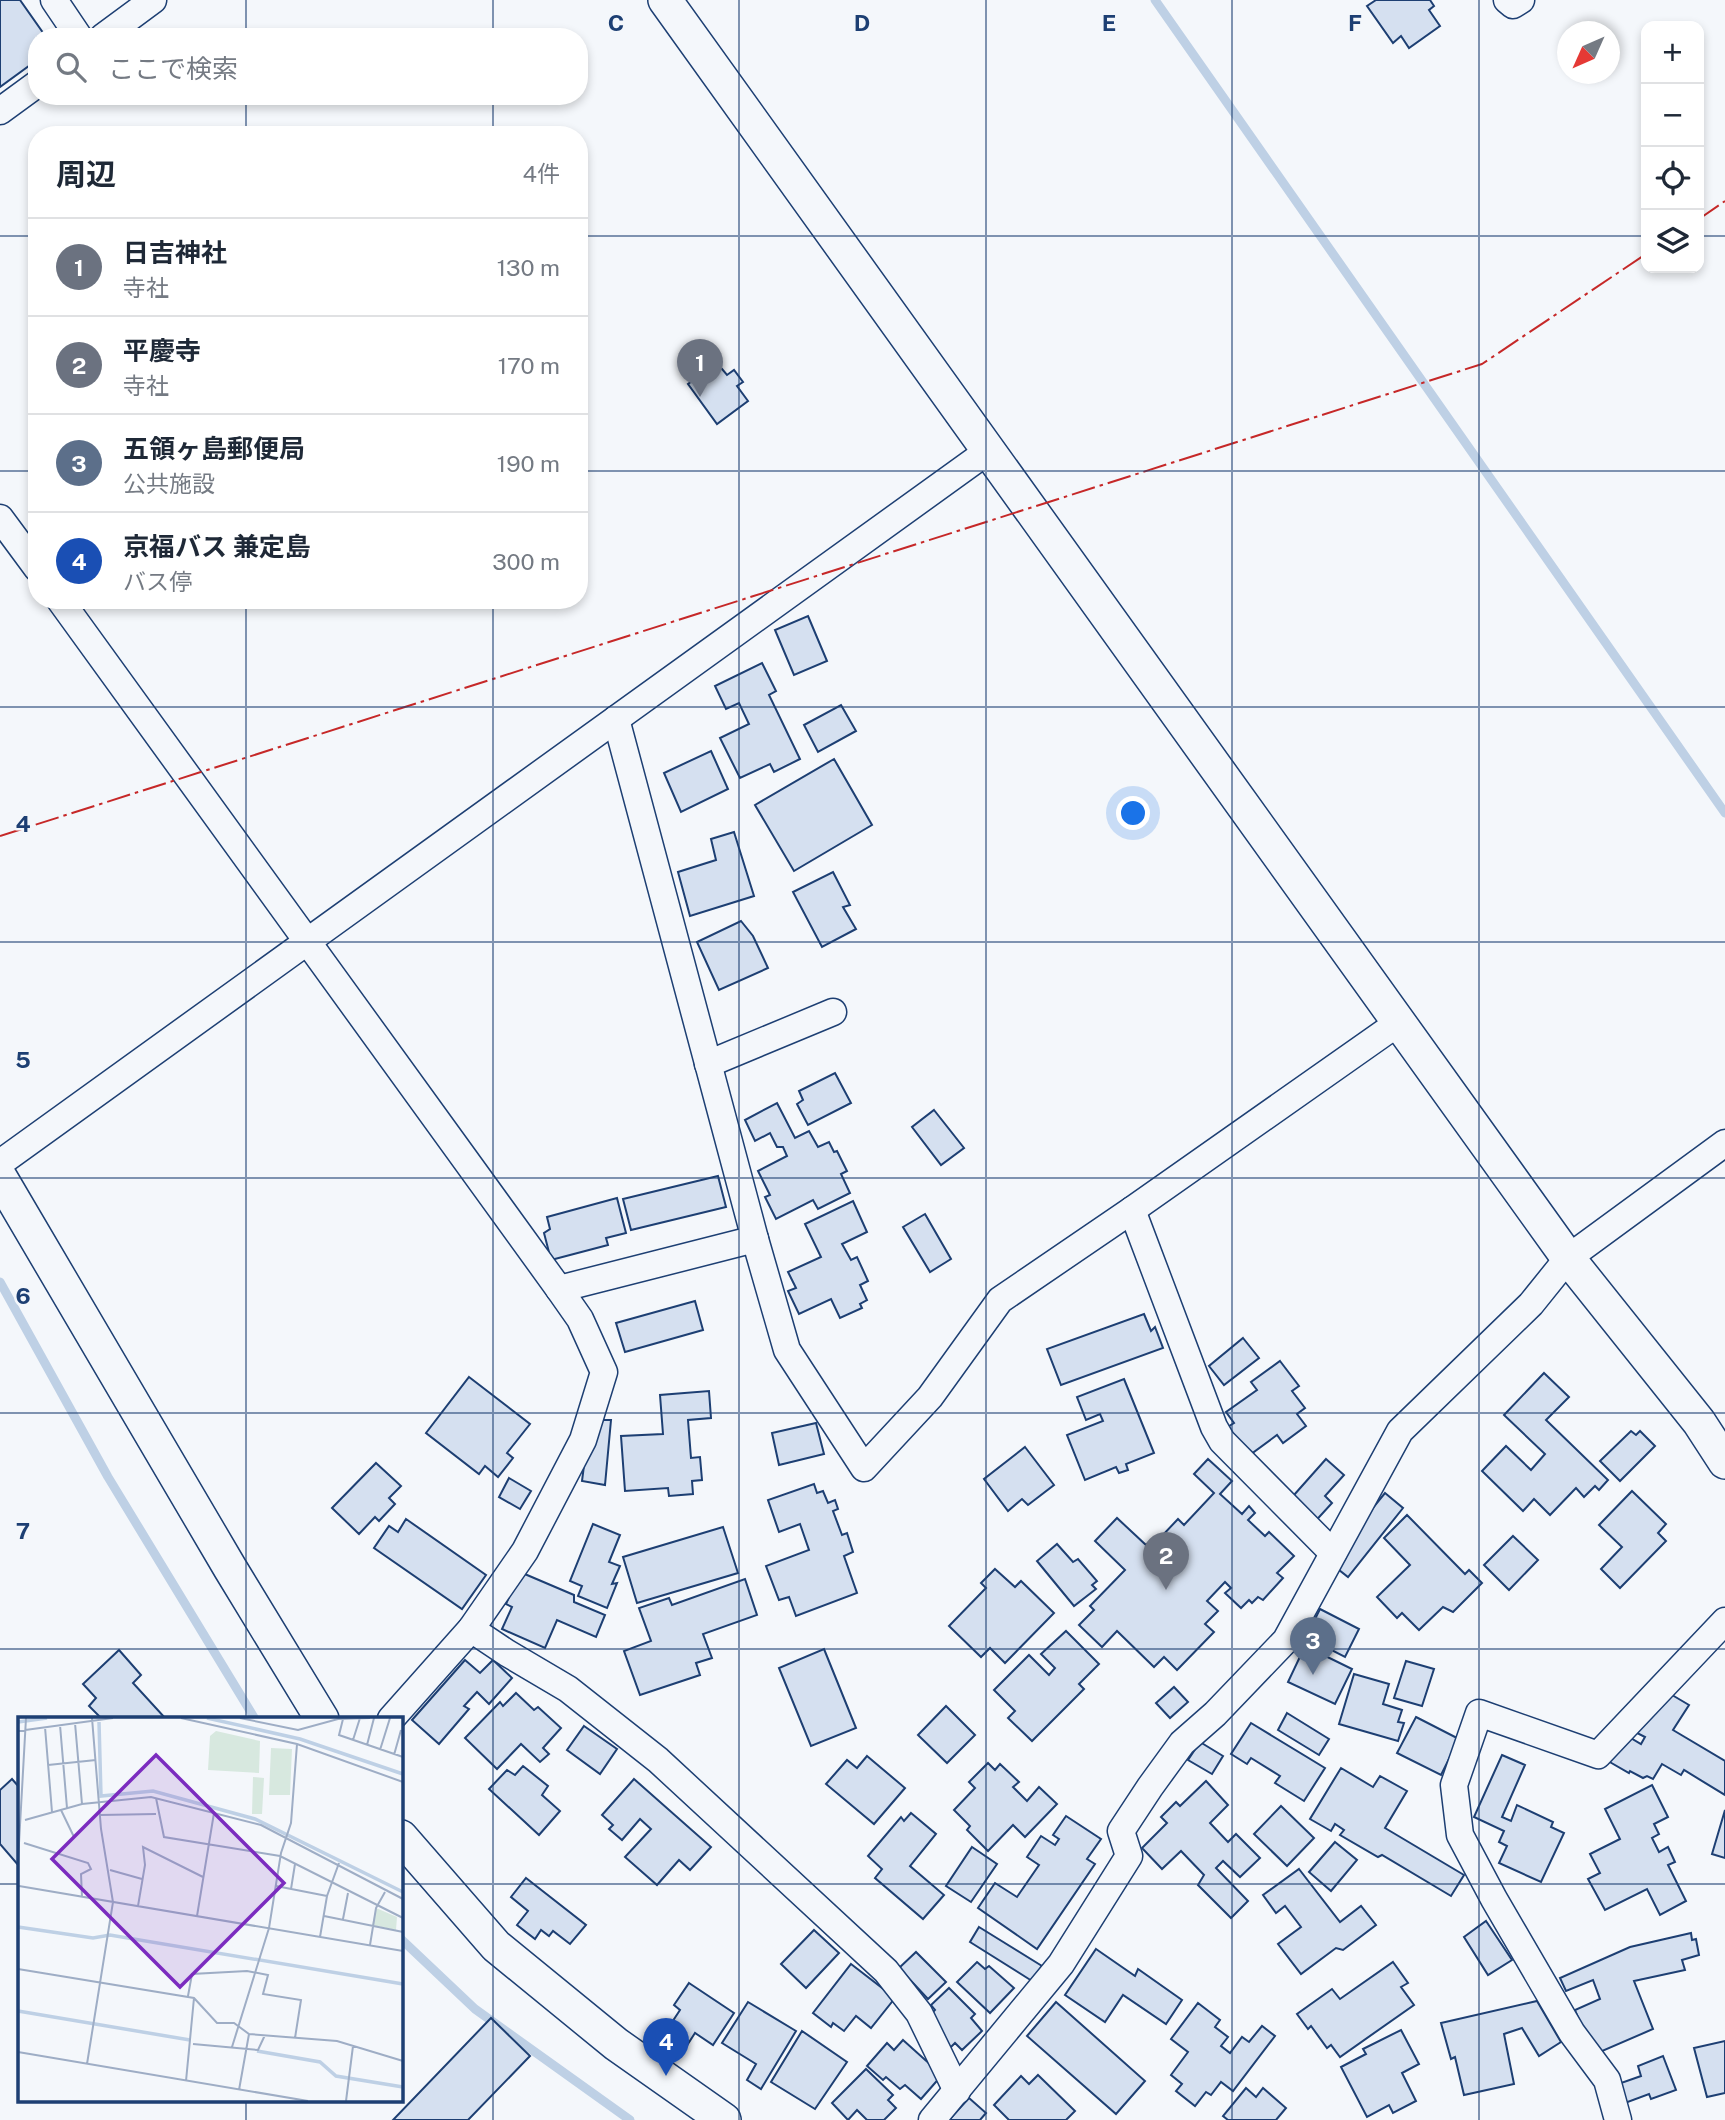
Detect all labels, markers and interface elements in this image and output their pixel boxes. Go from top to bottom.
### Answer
text: C [608,9,624,36]
text: D [854,9,870,36]
text: E [1102,9,1116,36]
text: F [1348,9,1362,36]
north arrow [1557,21,1620,84]
map controls [1641,21,1704,273]
button: + [1641,21,1704,84]
search box [28,28,588,105]
icon: search [52,48,90,86]
text: ここで検索 [108,53,238,84]
button: − [1641,84,1704,147]
button: locate [1641,147,1704,210]
text: 周辺 [56,156,116,192]
text: 4件 [523,160,560,187]
button: layers [1641,210,1704,273]
text: 日吉神社 [123,237,227,268]
text: 1 [74,254,84,281]
text: 130 m [497,254,560,281]
text: 寺社 [123,274,169,301]
text: 平慶寺 [123,335,201,366]
pin: 1 [677,339,723,397]
text: 2 [72,352,86,379]
text: 170 m [498,352,560,379]
text: 寺社 [123,372,169,399]
text: 五領ヶ島郵便局 [123,433,305,464]
text: 3 [71,450,87,477]
text: 190 m [497,450,560,477]
text: 公共施設 [123,470,215,497]
text: 京福バス 兼定島 [123,531,311,562]
text: 4 [71,548,87,575]
text: 300 m [492,548,560,575]
text: バス停 [123,568,192,595]
your location [1116,796,1150,830]
text: 4 [15,810,31,837]
text: 5 [15,1046,31,1073]
text: 6 [15,1282,31,1309]
text: 7 [16,1517,30,1544]
pin: 2 [1143,1532,1189,1590]
pin: 3 [1290,1617,1336,1675]
inset map [18,1717,402,2102]
pin: 4 [643,2018,689,2076]

